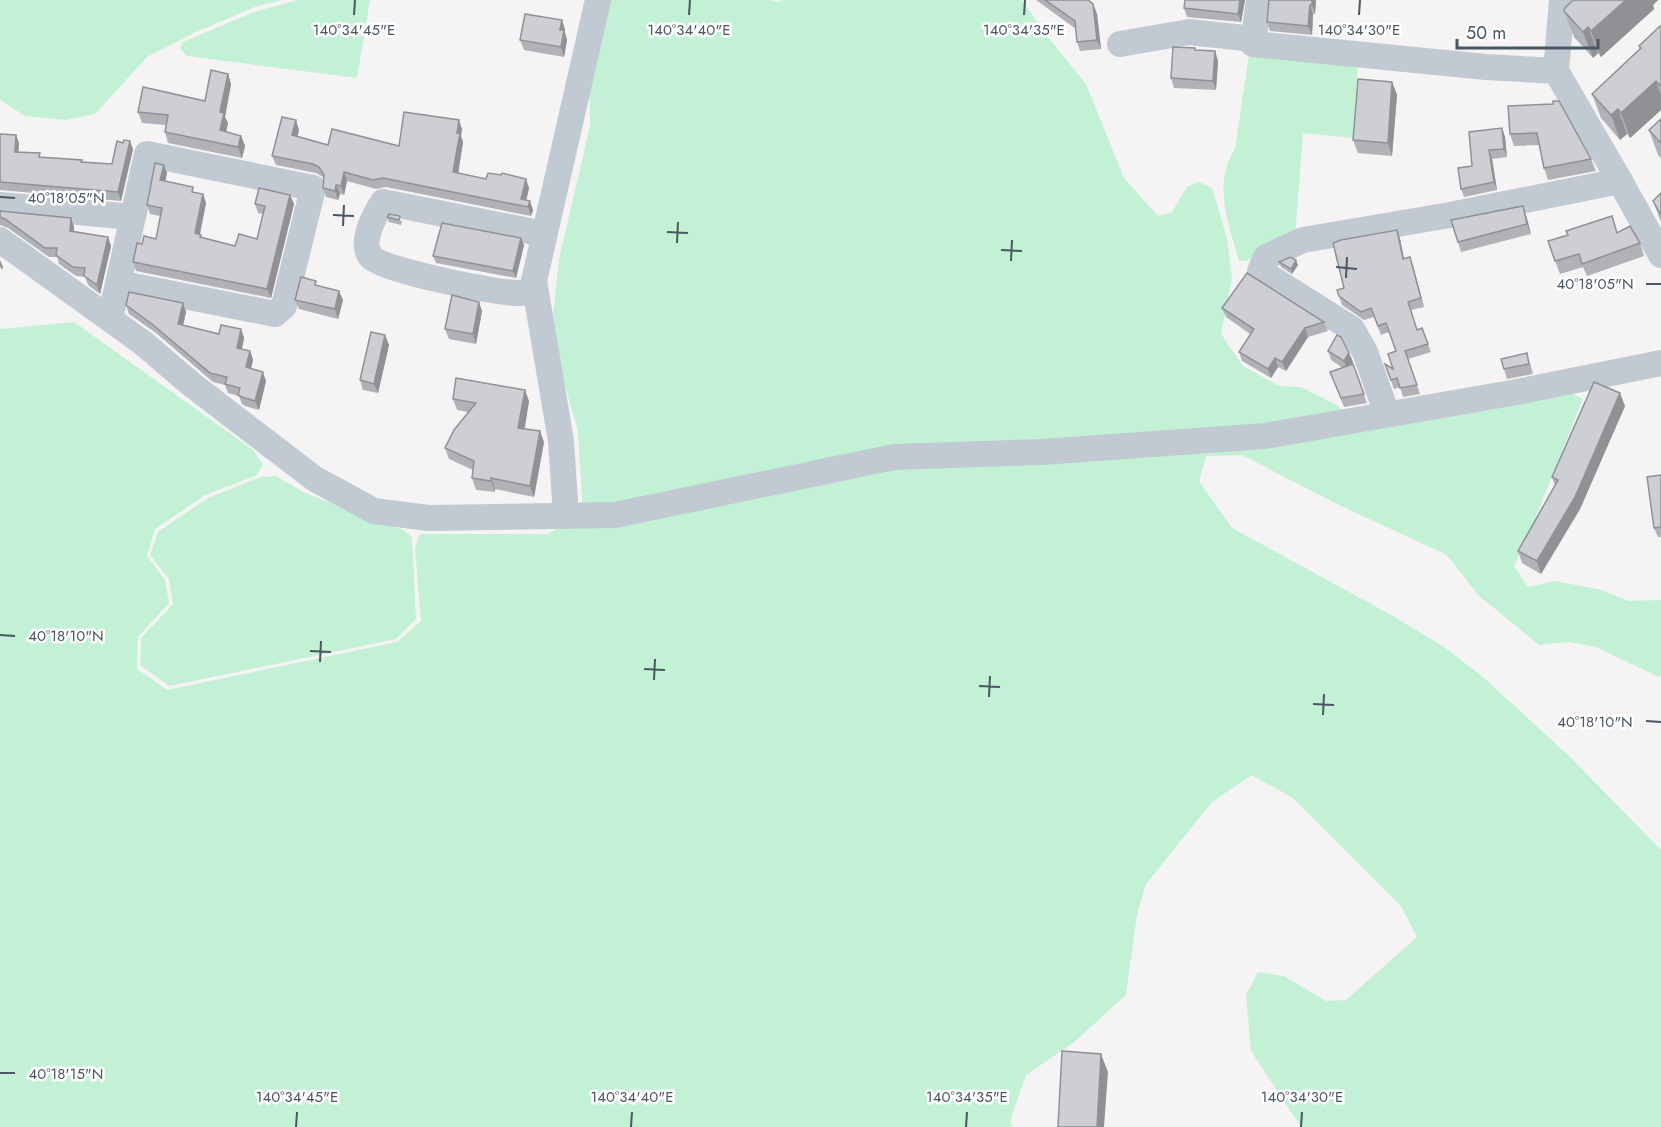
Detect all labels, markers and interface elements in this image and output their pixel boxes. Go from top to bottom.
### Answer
scale bar [1457,12,1598,50]
text: 140°34'45"E [313,19,395,41]
text: 140°34'40"E [648,19,730,41]
text: 140°34'35"E [983,19,1065,41]
text: 140°34'30"E [1318,19,1400,41]
text: 50 m [1466,20,1506,46]
text: 40°18'05"N [27,187,105,209]
text: 40°18'05"N [1556,273,1634,295]
text: 40°18'10"N [28,625,104,647]
text: 40°18'10"N [1557,711,1633,733]
text: 40°18'15"N [29,1063,103,1085]
text: 140°34'45"E [256,1086,338,1108]
text: 140°34'40"E [591,1086,673,1108]
text: 140°34'35"E [926,1086,1008,1108]
text: 140°34'30"E [1261,1086,1343,1108]

